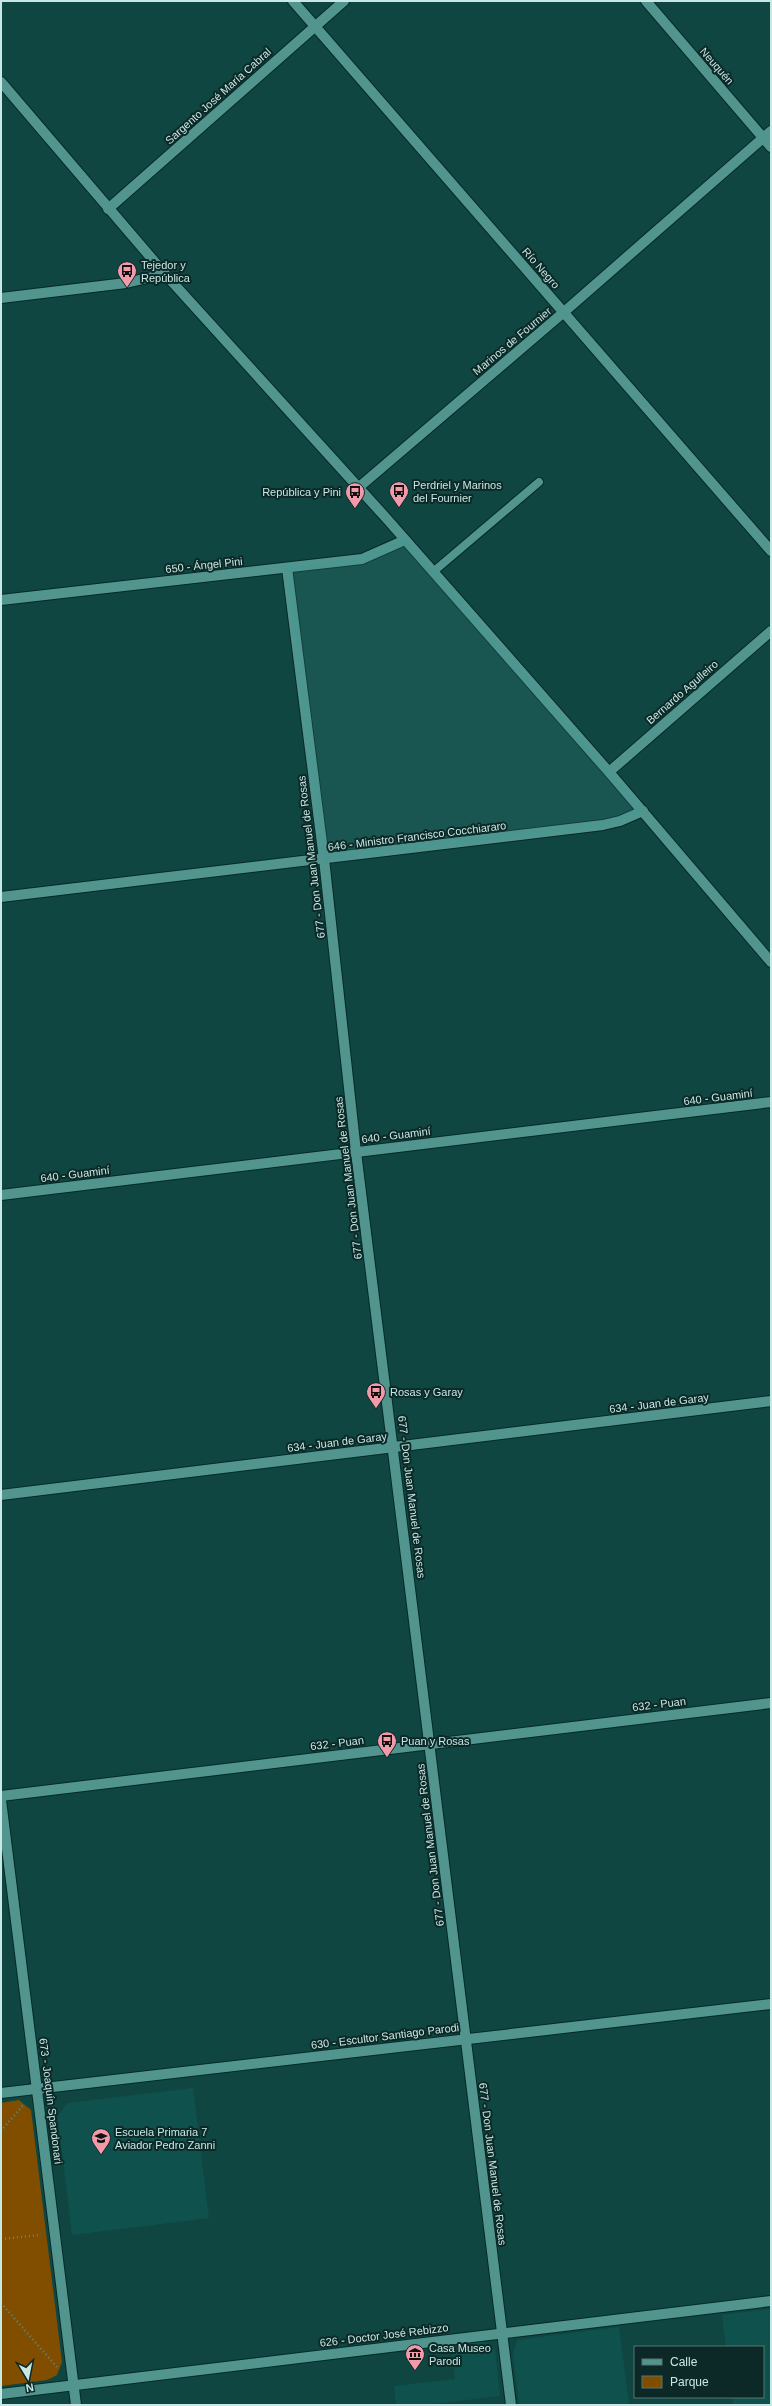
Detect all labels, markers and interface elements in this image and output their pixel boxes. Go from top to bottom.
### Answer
street label: Neuquén [698,45,736,87]
street label: Sargento José María Cabral [163,46,273,146]
street label: Río Negro [520,245,562,291]
place label: Tejedor y República [141,259,191,284]
bus stop icon: Tejedor y República [116,260,138,288]
street label: Marinos de Fournier [470,305,554,377]
place label: Perdriel y Marinos del Fournier [413,479,502,504]
bus stop icon: Perdriel y Marinos del Fournier [388,480,410,508]
bus stop icon: República y Pini [344,481,366,509]
place label: República y Pini [262,486,341,498]
street label: 650 - Ángel Pini [165,555,243,575]
street label: Bernardo Agulleiro [644,658,720,726]
street label: 677 - Don Juan Manuel de Rosas [295,774,327,939]
street label: 646 - Ministro Francisco Cocchiararo [327,819,507,853]
street label: 640 - Guaminí [683,1087,753,1107]
street label: 677 - Don Juan Manuel de Rosas [332,1095,364,1260]
street label: 640 - Guaminí [361,1125,431,1145]
street label: 640 - Guaminí [40,1164,110,1184]
bus stop icon: Rosas y Garay [365,1381,387,1409]
place label: Rosas y Garay [390,1386,463,1398]
street label: 634 - Juan de Garay [608,1391,710,1415]
street label: 677 - Don Juan Manuel de Rosas [396,1415,428,1580]
street label: 634 - Juan de Garay [286,1430,388,1454]
street label: 632 - Puan [632,1695,686,1713]
bus stop icon: Puan y Rosas [376,1730,398,1758]
street label: 632 - Puan [310,1734,364,1752]
place label: Puan y Rosas [401,1735,470,1747]
street label: 677 - Don Juan Manuel de Rosas [414,1762,446,1927]
street label: 630 - Escultor Santiago Parodi [310,2021,460,2051]
street label: 673 - Joaquín Spandonari [37,2037,65,2165]
street label: 677 - Don Juan Manuel de Rosas [477,2082,509,2247]
place label: Escuela Primaria 7 Aviador Pedro Zanni [115,2126,215,2151]
school or university icon: Escuela Primaria 7 Aviador Pedro Zanni [90,2127,112,2155]
street label: 626 - Doctor José Rebizzo [319,2321,449,2349]
place label: Casa Museo Parodi [429,2342,491,2367]
museum icon: Casa Museo Parodi [404,2343,426,2371]
legend [634,2346,764,2398]
text: Calle [670,2355,698,2369]
north arrow [8,2358,48,2398]
text: Parque [670,2375,709,2389]
text: N [25,2381,35,2394]

